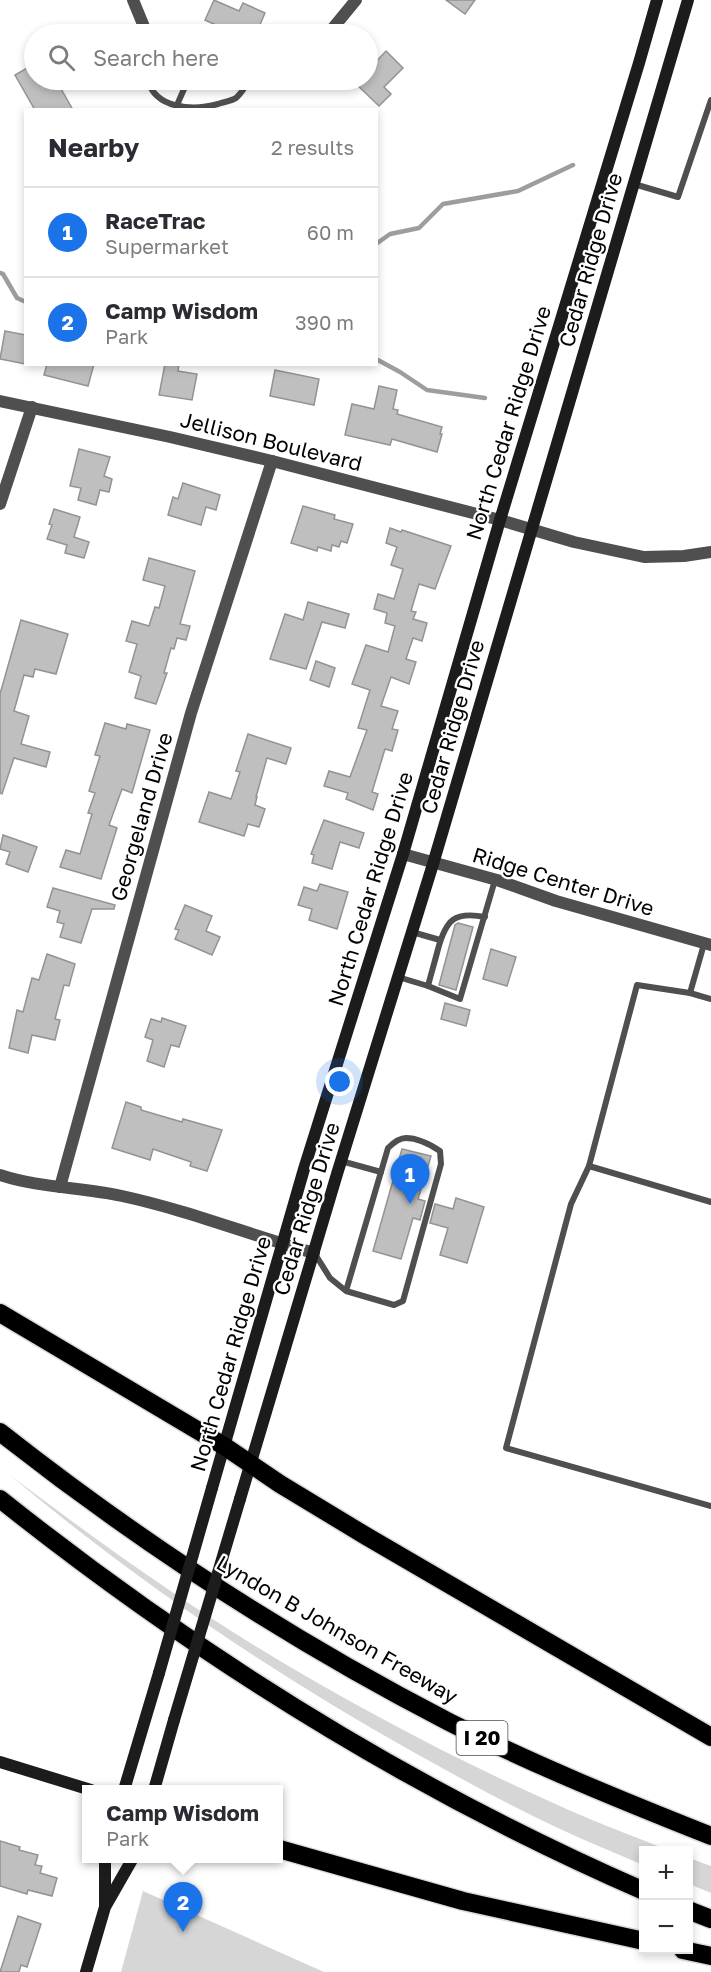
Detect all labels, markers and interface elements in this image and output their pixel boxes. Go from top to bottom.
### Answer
search box [24,24,378,90]
icon: search [45,41,78,74]
text: Search here [93,44,219,71]
text: Nearby [48,132,139,163]
text: 2 results [271,135,354,159]
street label: Cedar Ridge Drive [553,170,627,350]
text: RaceTrac [105,207,205,234]
text: 1 [62,220,73,244]
text: 60 m [307,220,354,244]
text: Supermarket [105,234,229,258]
text: Camp Wisdom [105,297,258,324]
street label: North Cedar Ridge Drive [460,302,556,543]
text: 2 [61,310,74,334]
text: 390 m [295,310,354,334]
text: Park [105,324,148,348]
street label: Jellison Boulevard [178,406,365,476]
street label: Cedar Ridge Drive [415,637,489,817]
street label: Georgeland Drive [105,729,178,904]
street label: North Cedar Ridge Drive [322,768,418,1009]
street label: Ridge Center Drive [469,841,657,921]
your location [325,1067,354,1096]
street label: Cedar Ridge Drive [267,1119,345,1299]
pin: 1 [390,1154,430,1204]
street label: North Cedar Ridge Drive [184,1233,276,1474]
street label: Lyndon B Johnson Freeway [212,1549,463,1709]
road number: I 20 [456,1721,508,1755]
popup [82,1785,283,1863]
text: Camp Wisdom [106,1799,259,1826]
text: Park [106,1826,149,1850]
map controls [639,1846,693,1954]
button: + [639,1846,693,1900]
pin: 2 [164,1882,202,1932]
button: − [639,1900,693,1954]

